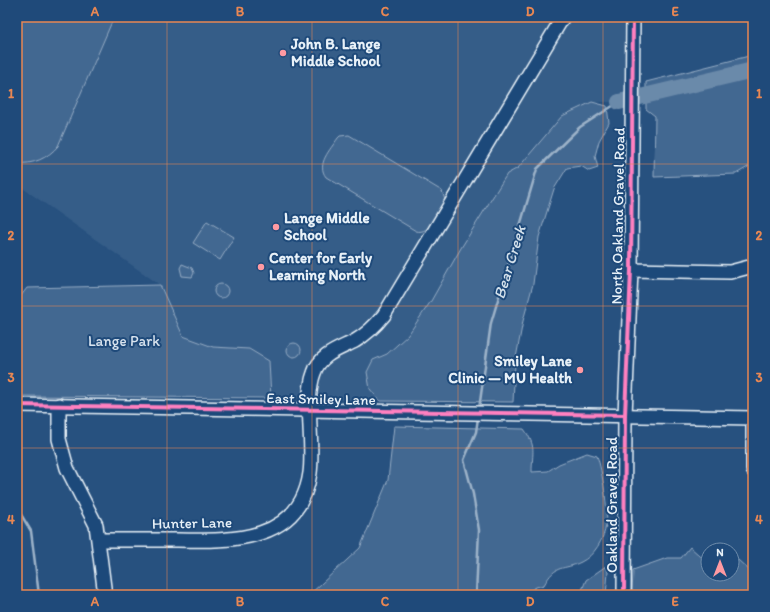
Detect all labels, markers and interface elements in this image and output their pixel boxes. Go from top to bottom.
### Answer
text: A [90,4,100,19]
text: B [236,4,245,19]
text: C [381,4,390,19]
text: D [526,4,535,19]
text: E [671,4,679,19]
place label: John B. Lange Middle School [290,35,381,70]
marker: John B. Lange Middle School [278,48,288,58]
text: 1 [8,86,14,101]
text: 1 [756,86,762,101]
street label: North Oakland Gravel Road [607,127,629,305]
place label: Lange Middle School [284,209,370,244]
marker: Lange Middle School [271,222,281,232]
water label: Bear Creek [489,222,530,301]
text: 2 [8,228,15,243]
text: 2 [756,228,763,243]
place label: Center for Early Learning North [269,249,373,285]
marker: Center for Early Learning North [256,262,266,272]
park label: Lange Park [88,332,160,350]
place label: Smiley Lane Clinic — MU Health [448,352,573,387]
marker: Smiley Lane Clinic — MU Health [575,365,585,375]
text: 3 [7,370,15,385]
text: 3 [755,370,763,385]
street label: East Smiley Lane [266,389,376,409]
street label: Oakland Gravel Road [603,437,621,573]
text: 4 [7,512,15,527]
text: 4 [755,512,763,527]
street label: Hunter Lane [152,513,232,533]
north arrow [700,542,740,582]
text: N [716,546,724,559]
text: A [90,594,100,609]
text: B [236,594,245,609]
text: C [381,594,390,609]
text: D [526,594,535,609]
text: E [671,594,679,609]

